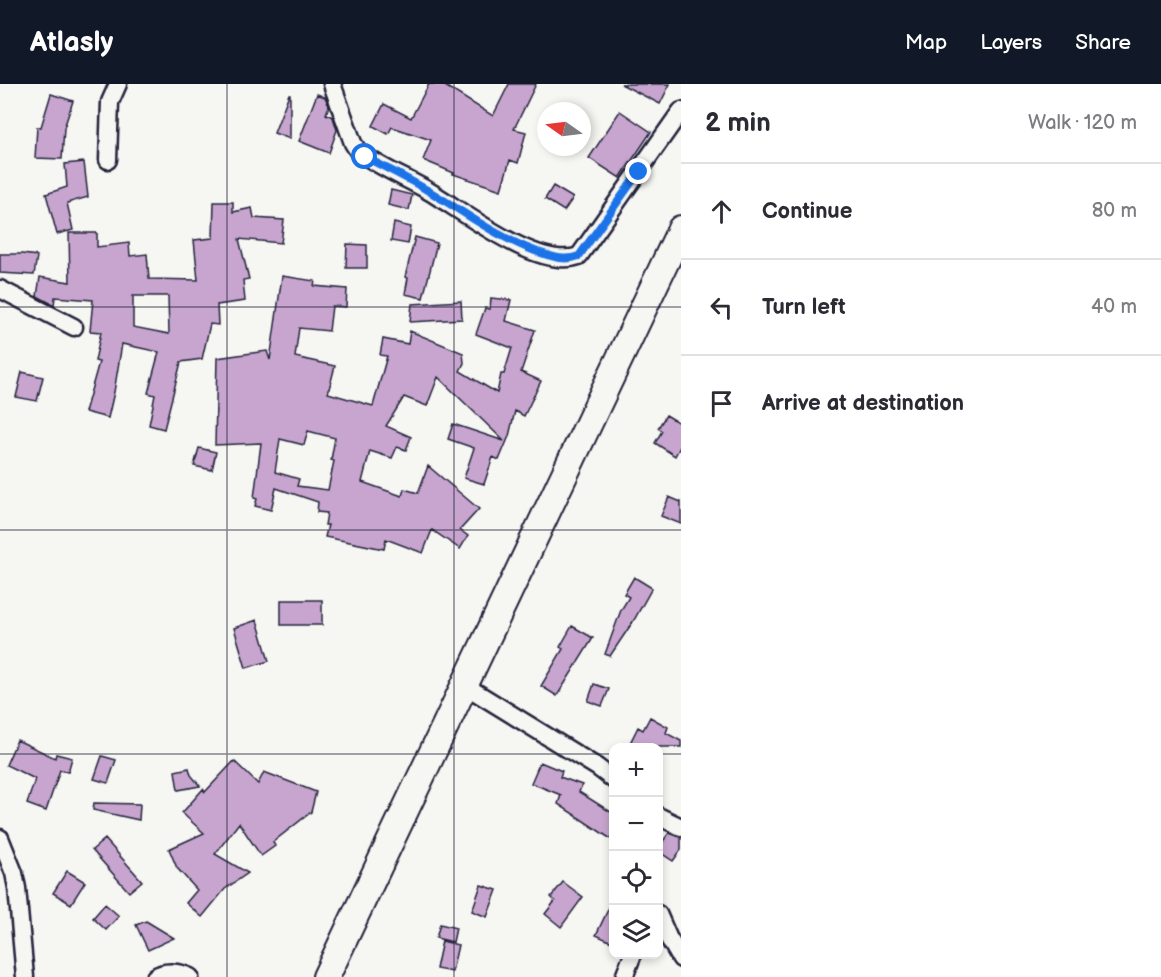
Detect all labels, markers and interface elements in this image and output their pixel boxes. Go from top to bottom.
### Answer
text: Atlasly [30,26,113,59]
text: Map [905,30,947,55]
text: Layers [980,30,1042,55]
text: Share [1075,30,1131,55]
north arrow [537,102,591,156]
text: 2 min [705,108,771,139]
text: Walk · 120 m [1028,111,1137,135]
route start [351,143,377,169]
route end [625,158,651,184]
icon: ahead [705,195,738,228]
text: Continue [762,198,852,225]
text: 80 m [1092,199,1137,223]
icon: left [705,291,738,324]
text: Turn left [762,294,846,321]
text: 40 m [1091,295,1137,319]
icon: arrive [705,387,738,420]
text: Arrive at destination [762,390,964,417]
map controls [609,743,663,959]
button: + [609,743,663,797]
button: − [609,797,663,851]
button: locate [609,851,663,905]
button: layers [609,905,663,959]

